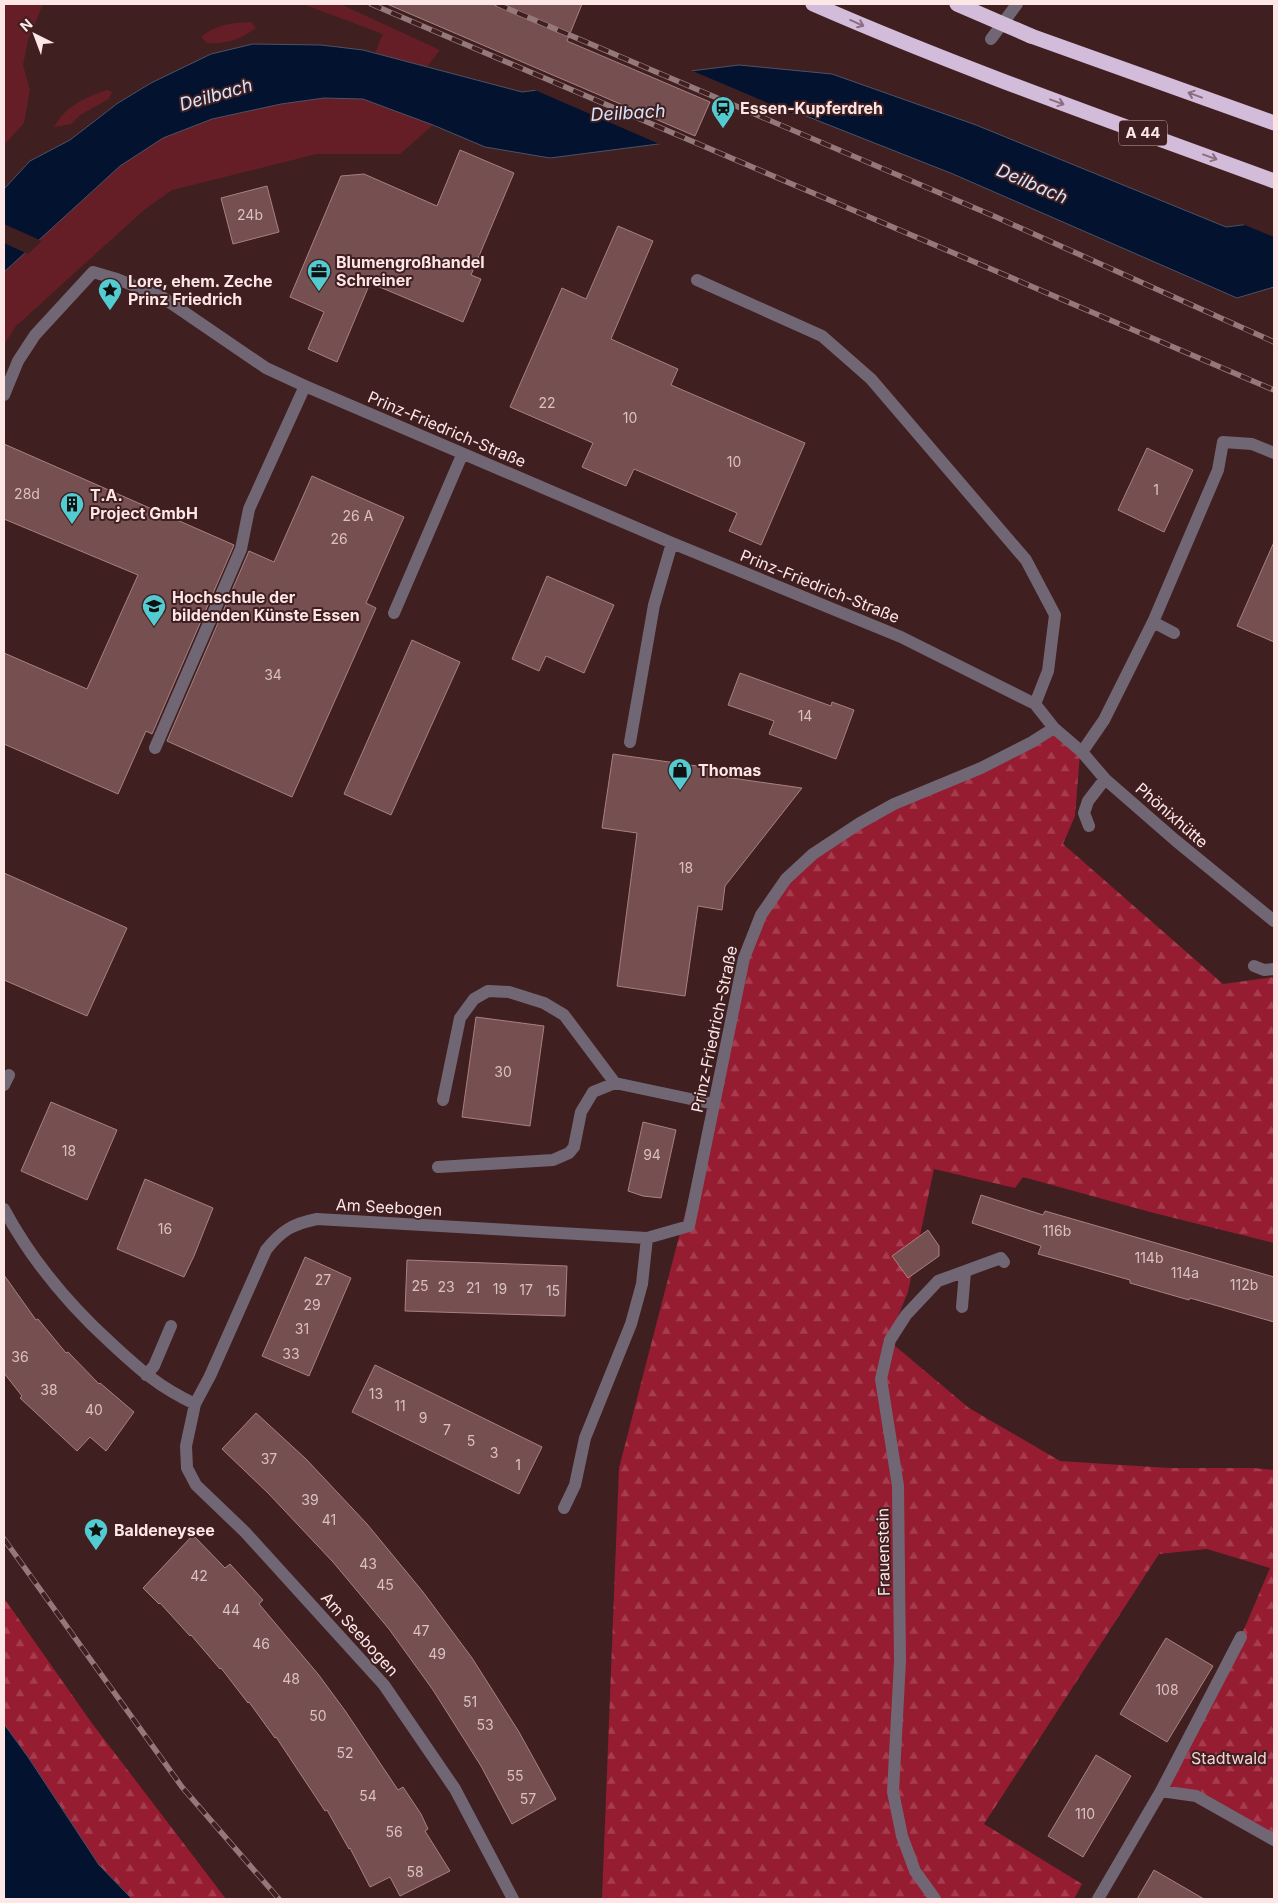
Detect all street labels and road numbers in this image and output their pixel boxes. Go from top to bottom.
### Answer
road number: A 44 [1119,120,1167,146]
street label: Prinz-Friedrich-Straße [365,387,529,471]
street label: Prinz-Friedrich-Straße [737,545,903,627]
street label: Phönixhütte [1132,778,1212,852]
street label: Prinz-Friedrich-Straße [687,944,741,1114]
street label: Am Seebogen [335,1194,443,1220]
street label: Frauenstein [872,1508,894,1596]
street label: Am Seebogen [317,1588,403,1680]

